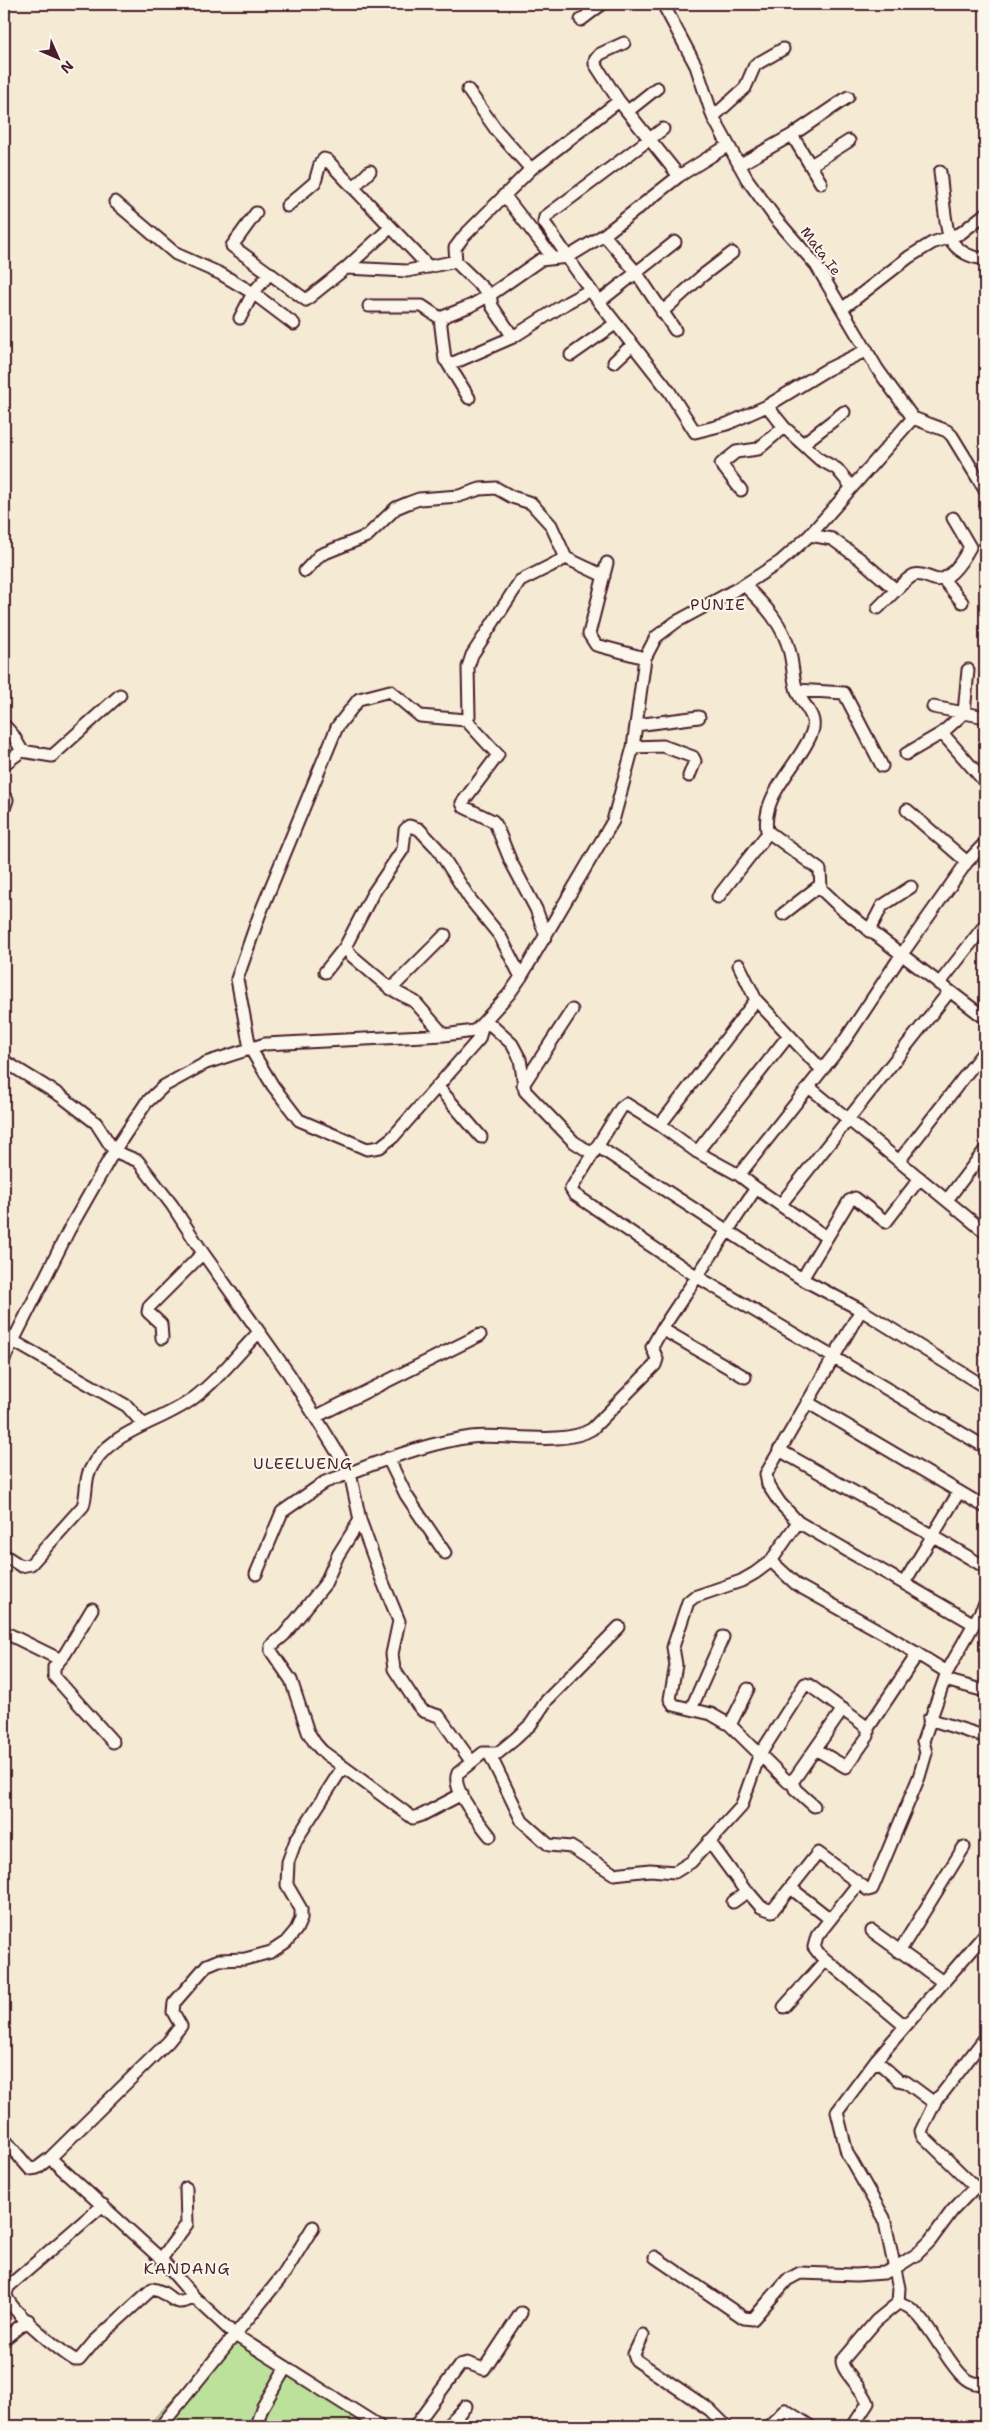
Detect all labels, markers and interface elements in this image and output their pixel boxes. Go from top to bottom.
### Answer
north arrow [32,32,82,82]
text: N [57,57,77,77]
street label: Mata Ie [797,223,845,279]
district label: PUNIE [690,594,746,615]
district label: ULEELUENG [253,1453,353,1474]
district label: KANDANG [143,2258,231,2279]

